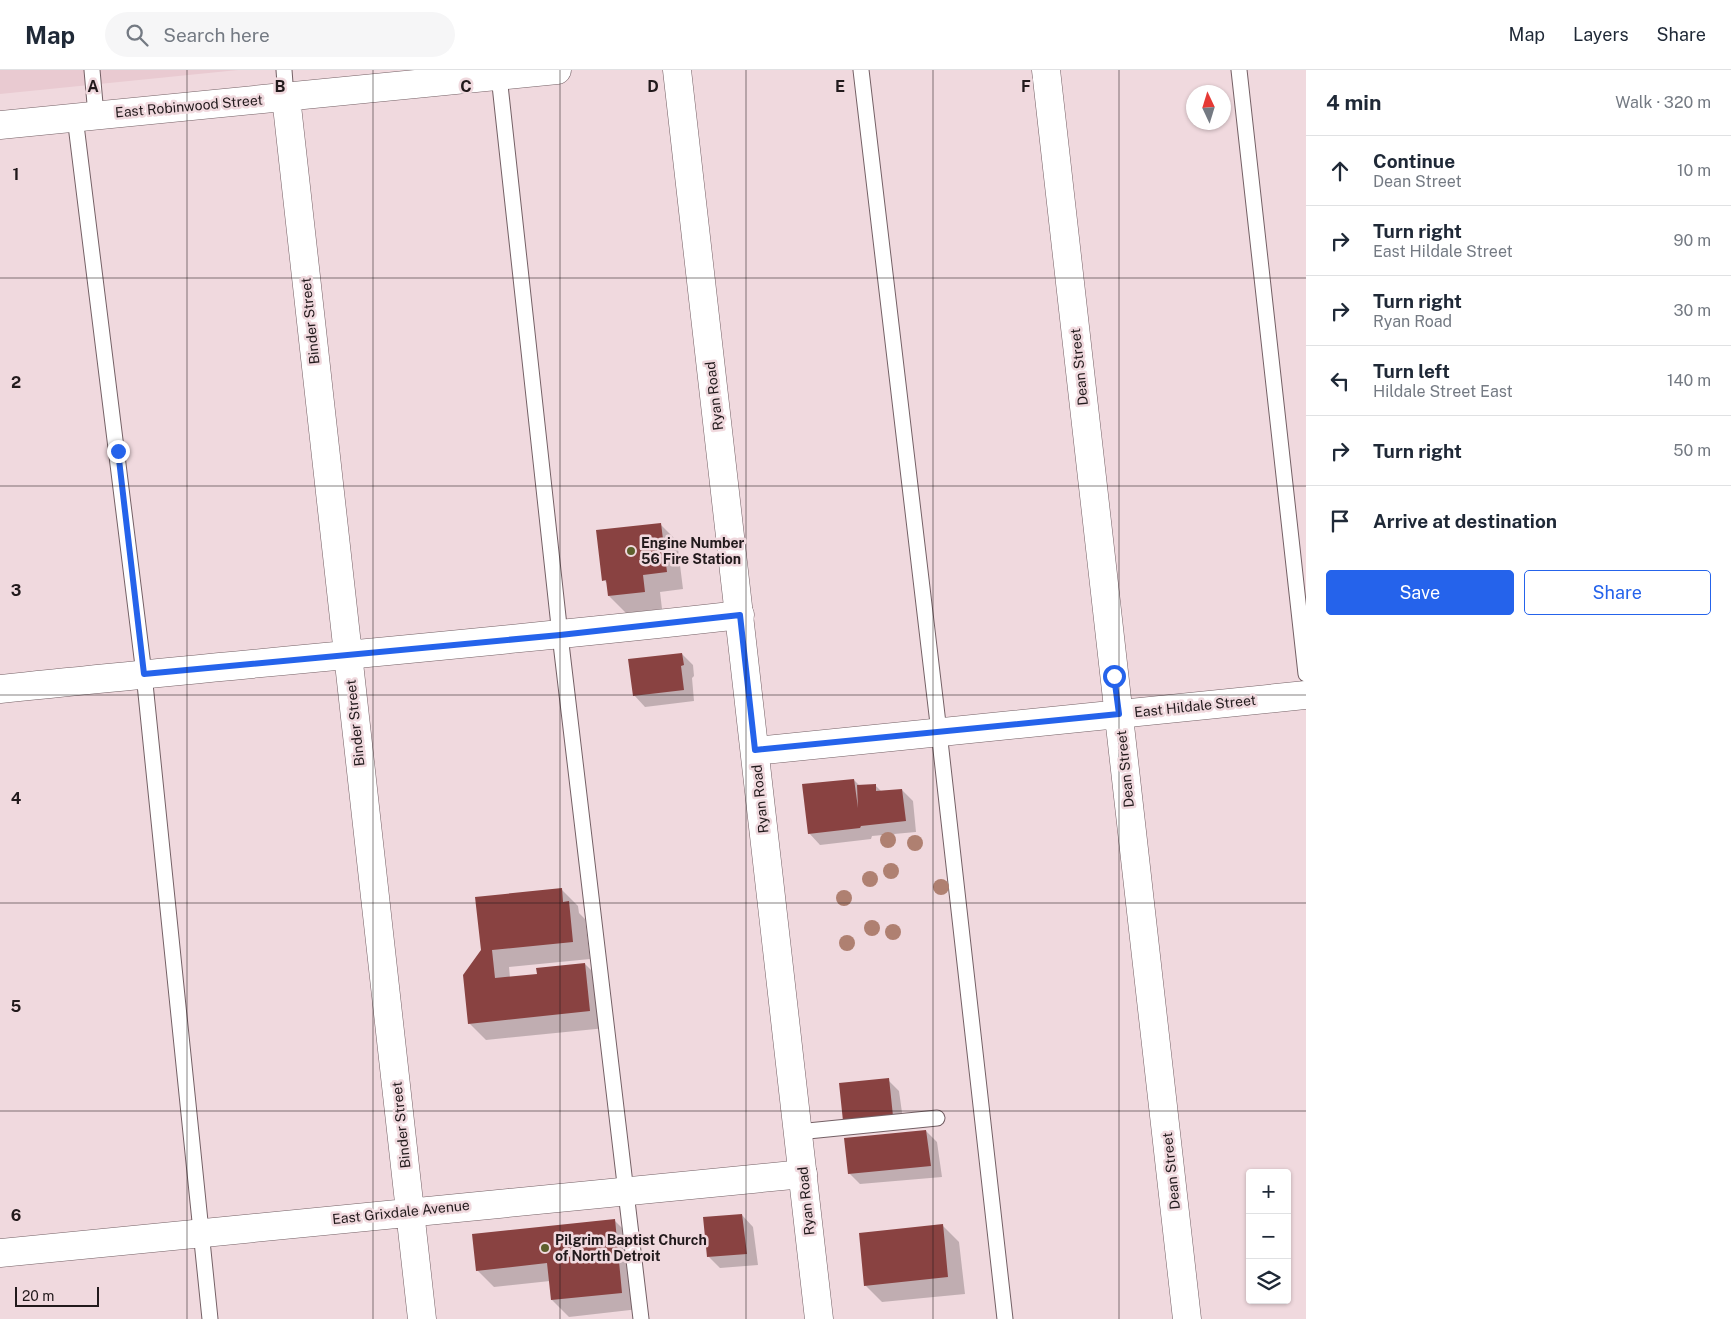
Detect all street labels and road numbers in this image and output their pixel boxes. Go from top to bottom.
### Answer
street label: East Robinwood Street [114,92,264,120]
street label: Binder Street [297,277,323,365]
street label: Dean Street [1067,328,1091,406]
street label: Ryan Road [702,361,726,431]
street label: Binder Street [342,679,368,767]
street label: East Hildale Street [1133,692,1257,720]
street label: Dean Street [1113,730,1137,808]
street label: Ryan Road [748,764,772,834]
street label: Binder Street [388,1081,414,1169]
street label: Dean Street [1159,1132,1183,1210]
street label: Ryan Road [794,1166,818,1236]
street label: East Grixdale Avenue [331,1197,471,1227]

